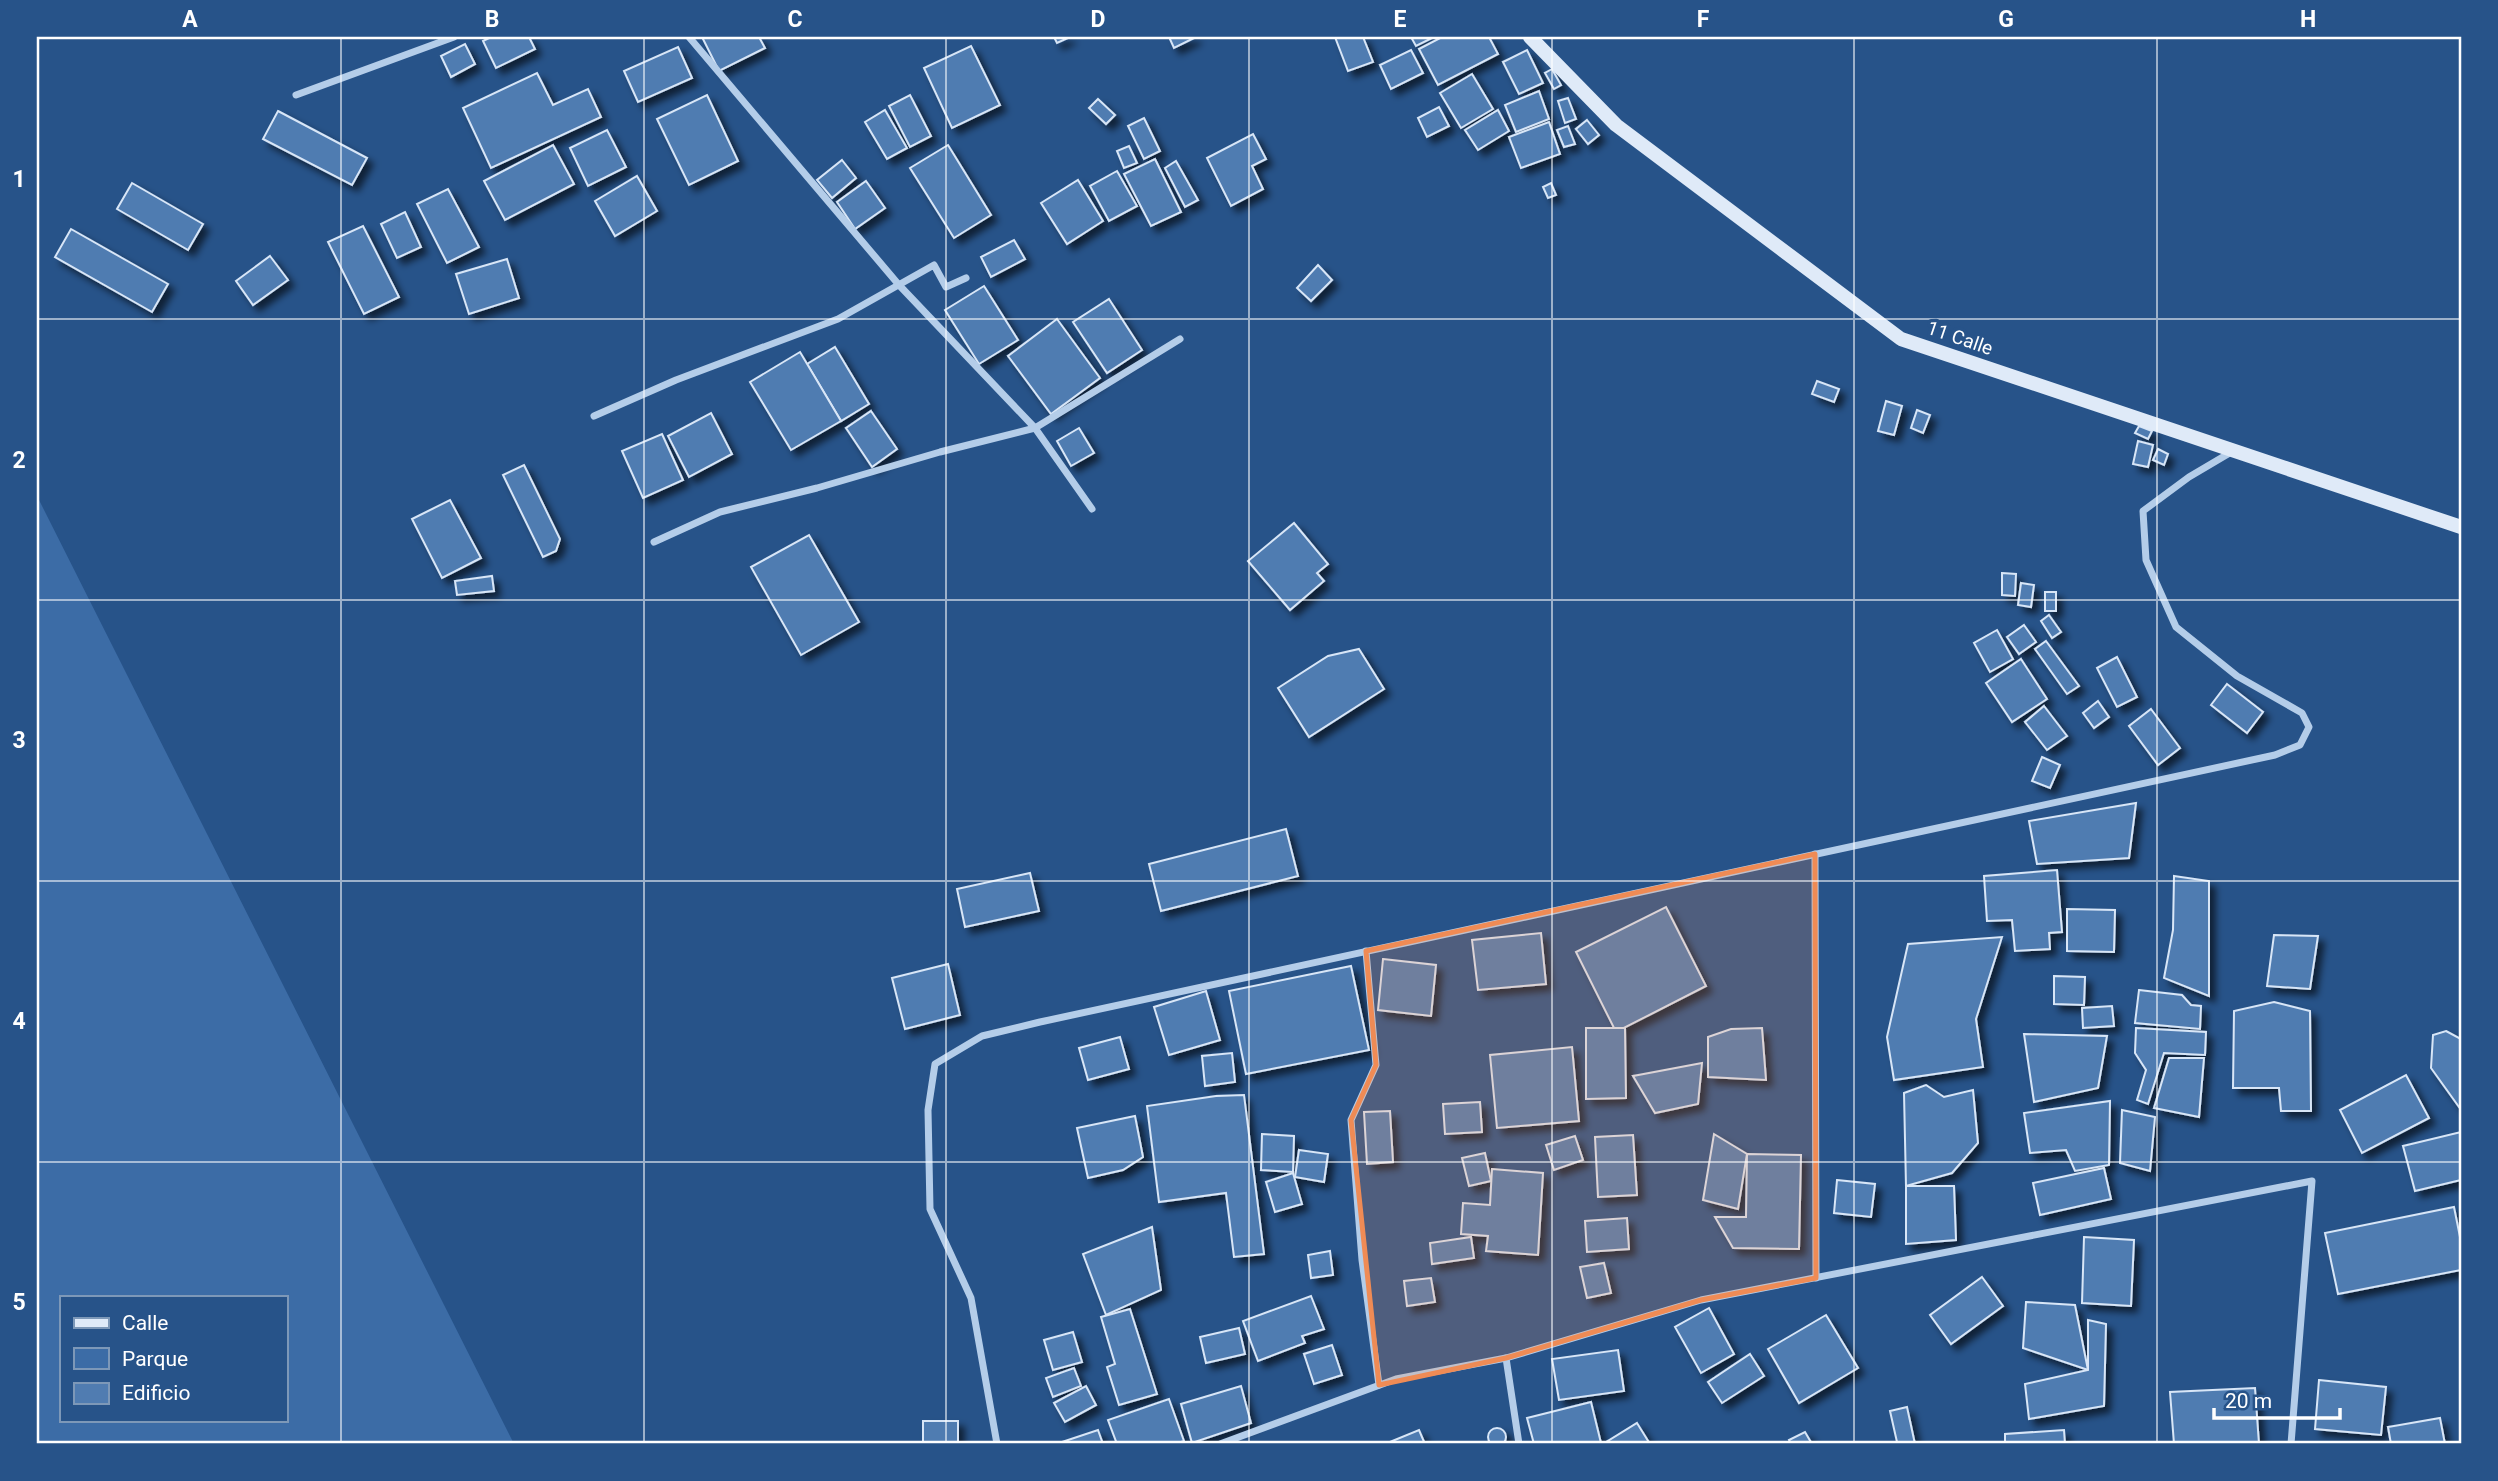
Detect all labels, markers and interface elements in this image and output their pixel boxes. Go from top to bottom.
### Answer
text: A [182,6,198,33]
text: B [485,6,499,33]
text: C [787,6,803,33]
text: D [1091,6,1105,33]
text: E [1394,6,1407,33]
text: F [1697,6,1710,33]
text: G [1998,6,2014,33]
text: H [2300,6,2316,33]
text: 1 [12,166,26,193]
street label: 11 Calle [1924,316,1996,360]
text: 2 [12,447,26,474]
text: 3 [12,727,26,754]
text: 4 [12,1008,26,1035]
text: 5 [12,1289,26,1316]
legend [60,1296,287,1422]
text: Calle [122,1311,168,1335]
text: Parque [122,1347,188,1371]
scale bar [2214,1376,2340,1420]
text: Edificio [122,1381,190,1405]
text: 20 m [2225,1389,2272,1413]

